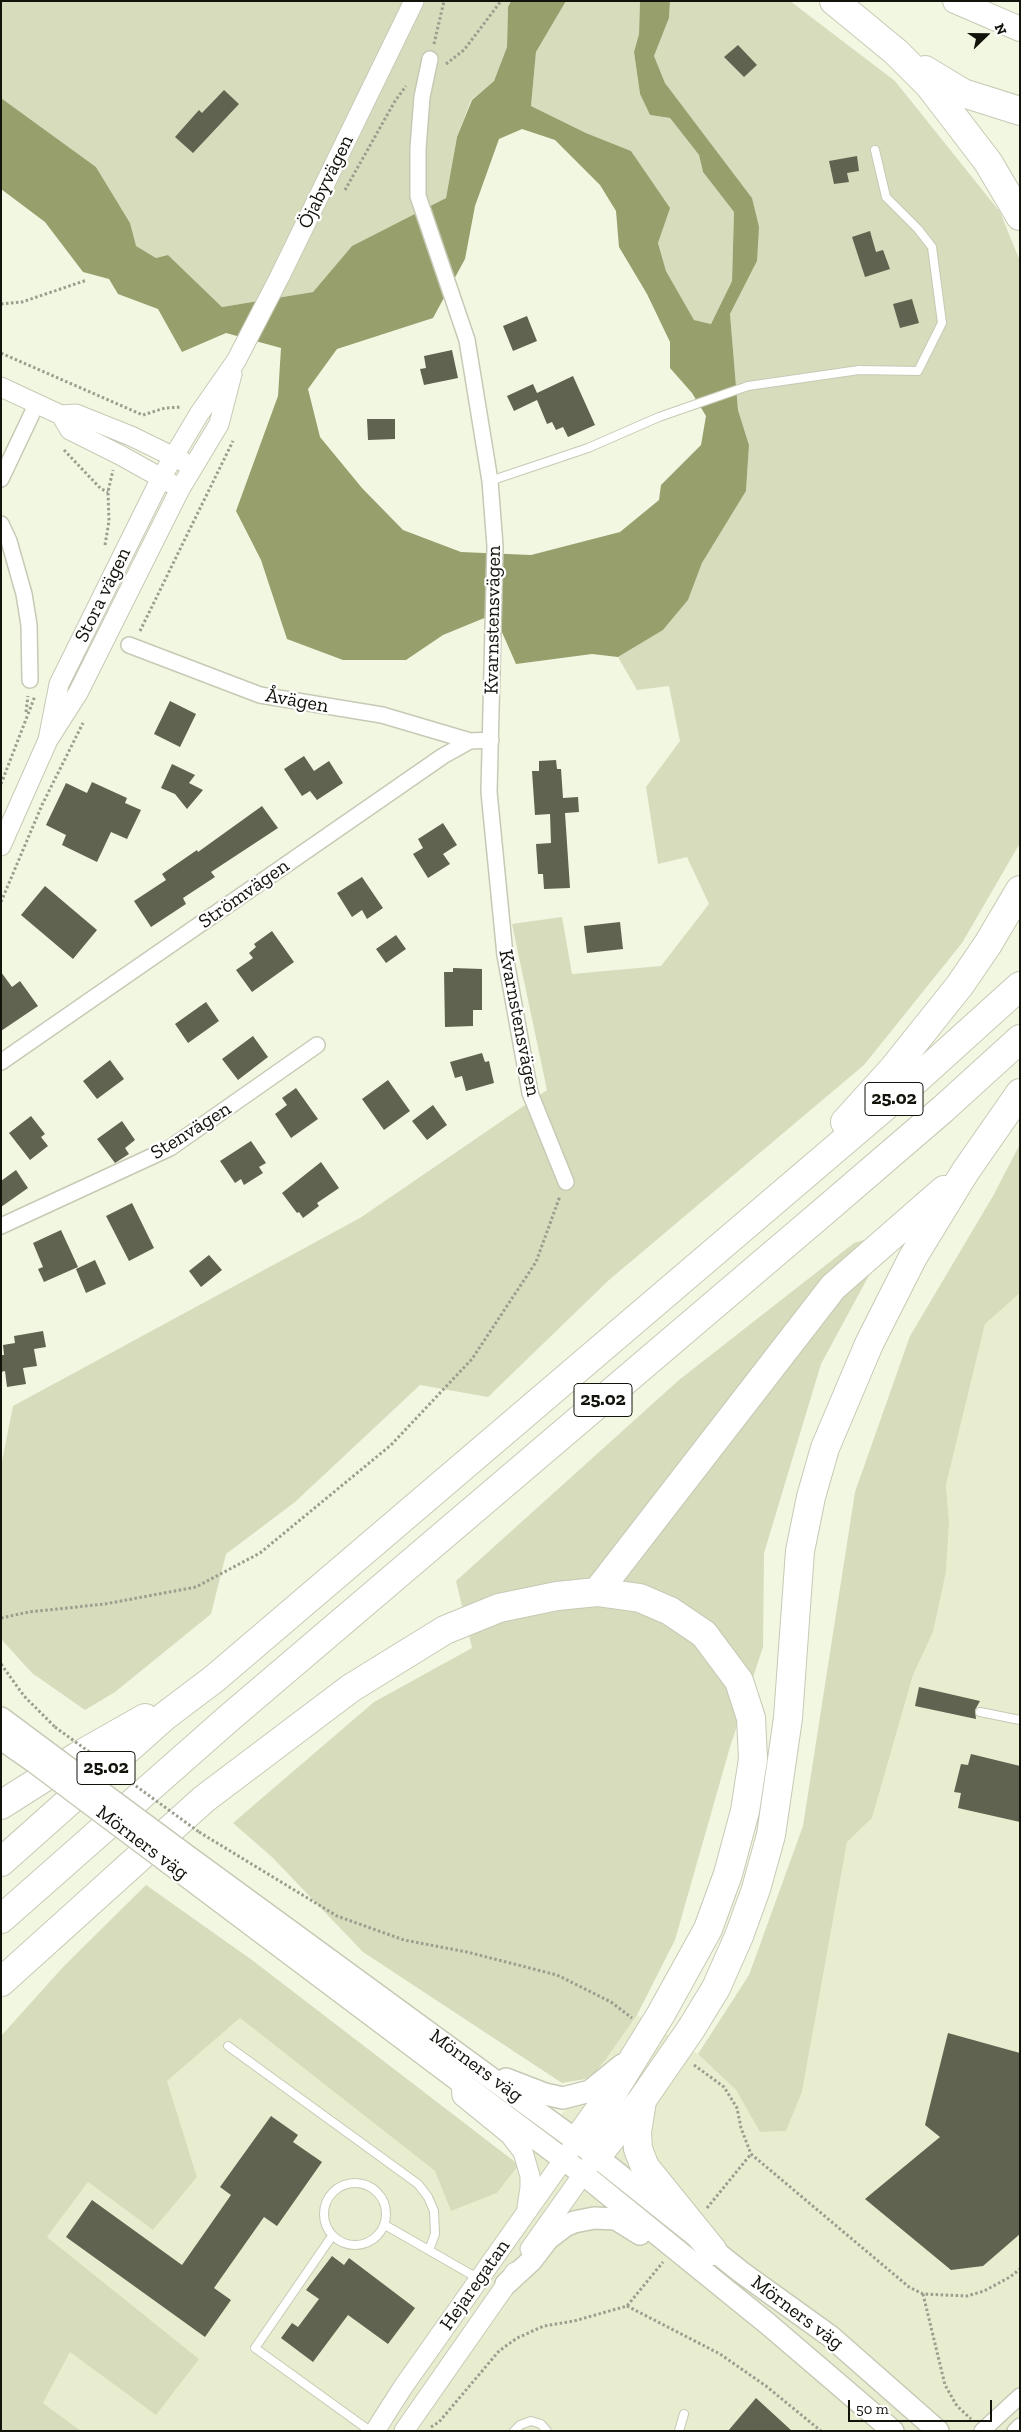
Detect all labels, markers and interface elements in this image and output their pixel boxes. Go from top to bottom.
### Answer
north arrow [961,10,1011,60]
text: N [990,21,1010,37]
street label: Öjabyvägen [293,131,359,233]
street label: Stora vägen [70,544,136,646]
street label: Kvarnstensvägen [480,545,506,695]
street label: Åvägen [264,684,330,718]
street label: Strömvägen [194,854,294,934]
street label: Kvarnstensvägen [493,948,545,1098]
road number: 25.02 [865,1082,923,1116]
street label: Stenvägen [146,1097,236,1165]
road number: 25.02 [574,1384,632,1416]
road number: 25.02 [77,1752,135,1785]
street label: Mörners väg [91,1801,193,1885]
street label: Mörners väg [425,2024,527,2108]
street label: Hejaregatan [435,2235,515,2335]
street label: Mörners väg [746,2271,848,2355]
scale bar [851,2390,995,2422]
text: 50 m [856,2400,889,2418]

